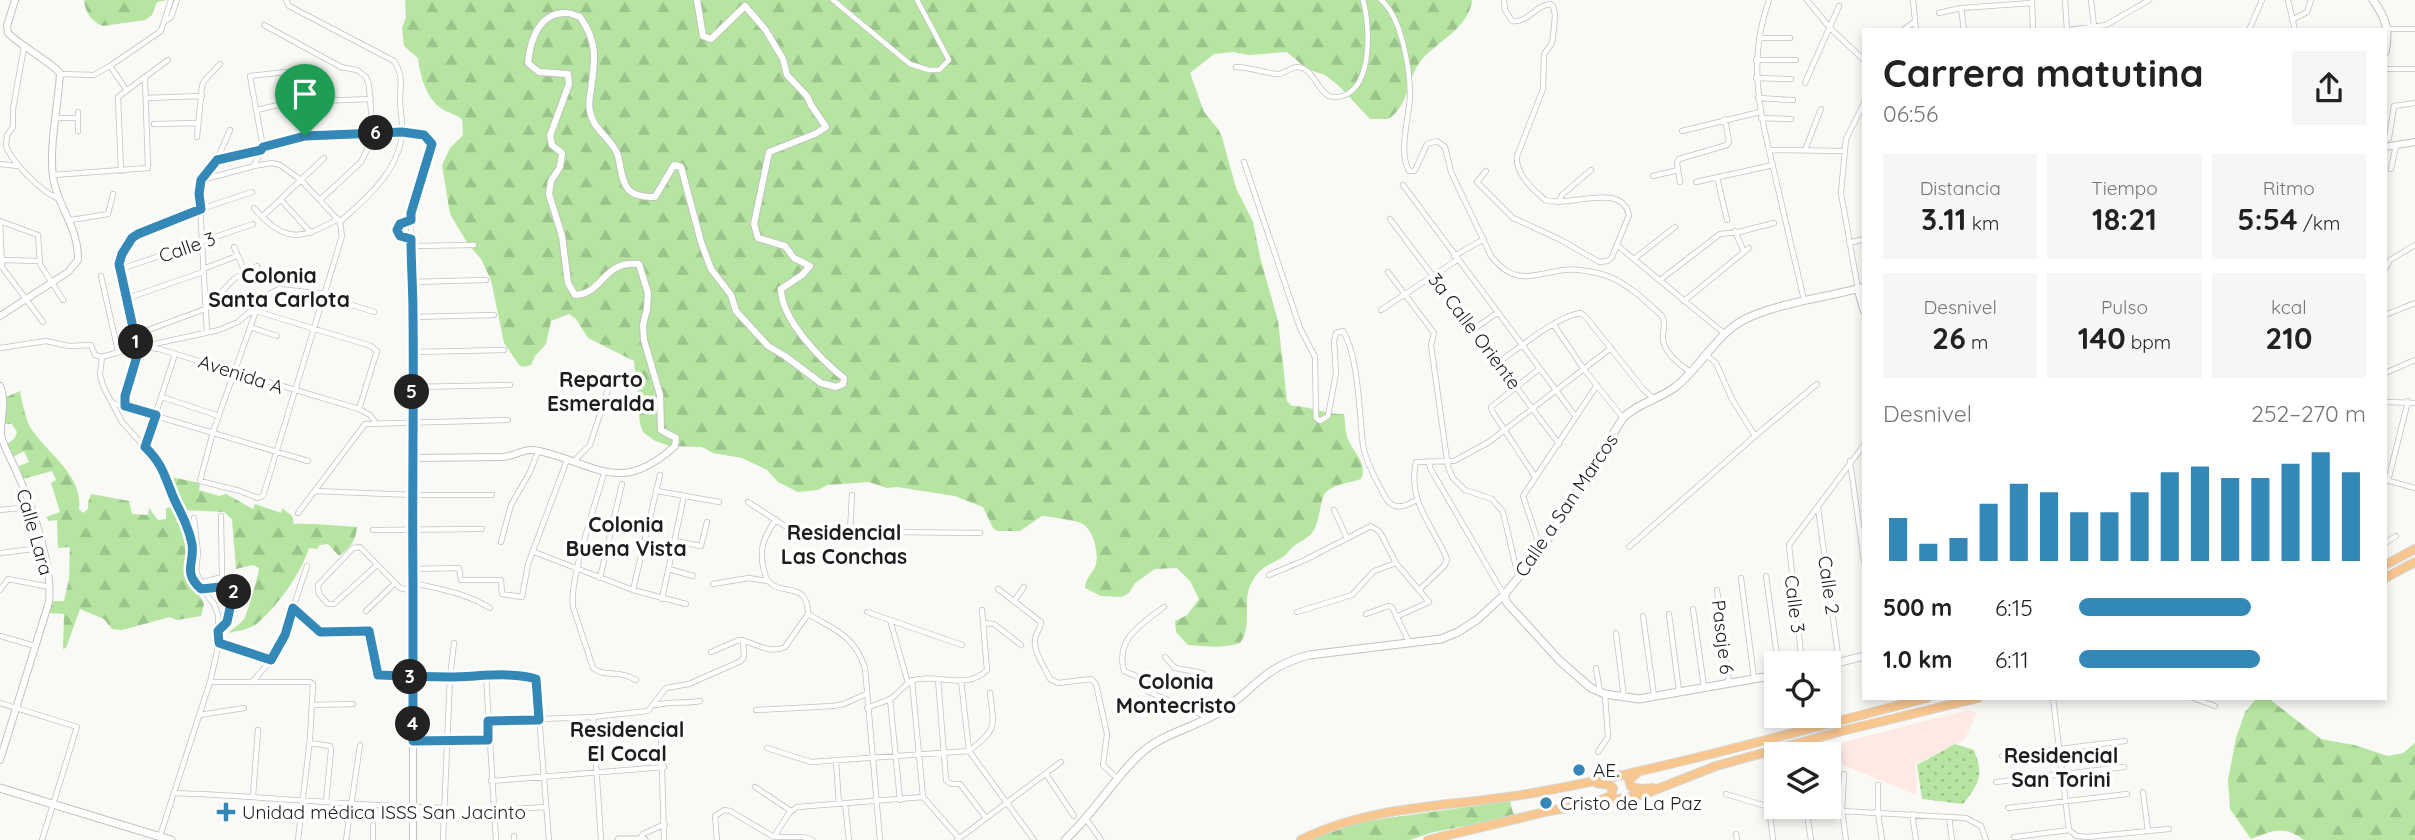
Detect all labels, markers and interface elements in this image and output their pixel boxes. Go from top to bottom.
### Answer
text: Carrera matutina [1883,49,2204,97]
button: share [2292,51,2366,125]
pin [275,64,335,136]
icon: arrive [286,75,324,113]
text: 06:56 [1883,99,1938,128]
pin: 6 [358,116,394,150]
text: 6 [370,120,381,144]
text: Distancia [1920,176,2001,200]
text: Tiempo [2091,176,2158,200]
text: Ritmo [2263,176,2315,200]
text: 3.11 [1921,200,1967,238]
text: 18:21 [2092,200,2157,238]
text: 5:54 [2237,200,2298,238]
text: km [1967,211,1999,235]
text: /km [2298,211,2340,235]
street label: Calle 3 [156,226,218,268]
district label: Colonia Santa Carlota [208,262,350,312]
street label: 3a Calle Oriente [1423,268,1527,394]
text: Desnivel [1923,295,1997,319]
text: Pulso [2101,295,2148,319]
text: kcal [2271,295,2307,319]
text: 26 [1932,319,1966,357]
text: 140 [2078,319,2126,357]
text: 210 [2265,319,2312,357]
pin: 1 [118,324,154,360]
text: 1 [132,329,139,353]
text: m [1966,330,1988,354]
text: bpm [2126,330,2171,354]
street label: Avenida A [195,349,287,399]
district label: Reparto Esmeralda [547,366,655,416]
pin: 5 [394,374,430,410]
text: 5 [406,379,417,403]
text: Desnivel [1883,399,1972,428]
text: 252–270 m [2251,399,2366,428]
street label: Calle a San Marcos [1509,429,1623,581]
street label: Calle Lara [11,486,59,578]
district label: Colonia Buena Vista [565,511,687,561]
district label: Residencial Las Conchas [781,519,907,569]
street label: Calle 2 [1813,554,1845,616]
pin: 2 [216,574,252,610]
street label: Calle 3 [1780,574,1810,634]
text: 2 [228,579,239,603]
text: 500 m [1883,593,1952,622]
text: 6:15 [1995,593,2033,622]
street label: Pasaje 6 [1707,599,1739,675]
text: 1.0 km [1883,645,1953,674]
text: 6:11 [1995,645,2029,674]
map controls [1764,651,1841,819]
button: locate [1764,651,1841,728]
pin: 3 [392,660,428,694]
text: 3 [404,664,415,688]
district label: Colonia Montecristo [1116,668,1236,718]
pin: 4 [396,706,430,742]
text: 4 [407,711,418,735]
district label: Residencial El Cocal [570,716,684,766]
button: layers [1764,742,1841,819]
district label: Residencial San Torini [2004,742,2118,792]
place label: AE. [1593,758,1620,782]
marker: AE. [1571,762,1587,778]
place label: Cristo de La Paz [1560,791,1702,815]
marker: Cristo de La Paz [1538,795,1554,811]
place label: Unidad médica ISSS San Jacinto [242,800,526,824]
marker: Unidad médica ISSS San Jacinto [216,802,236,822]

